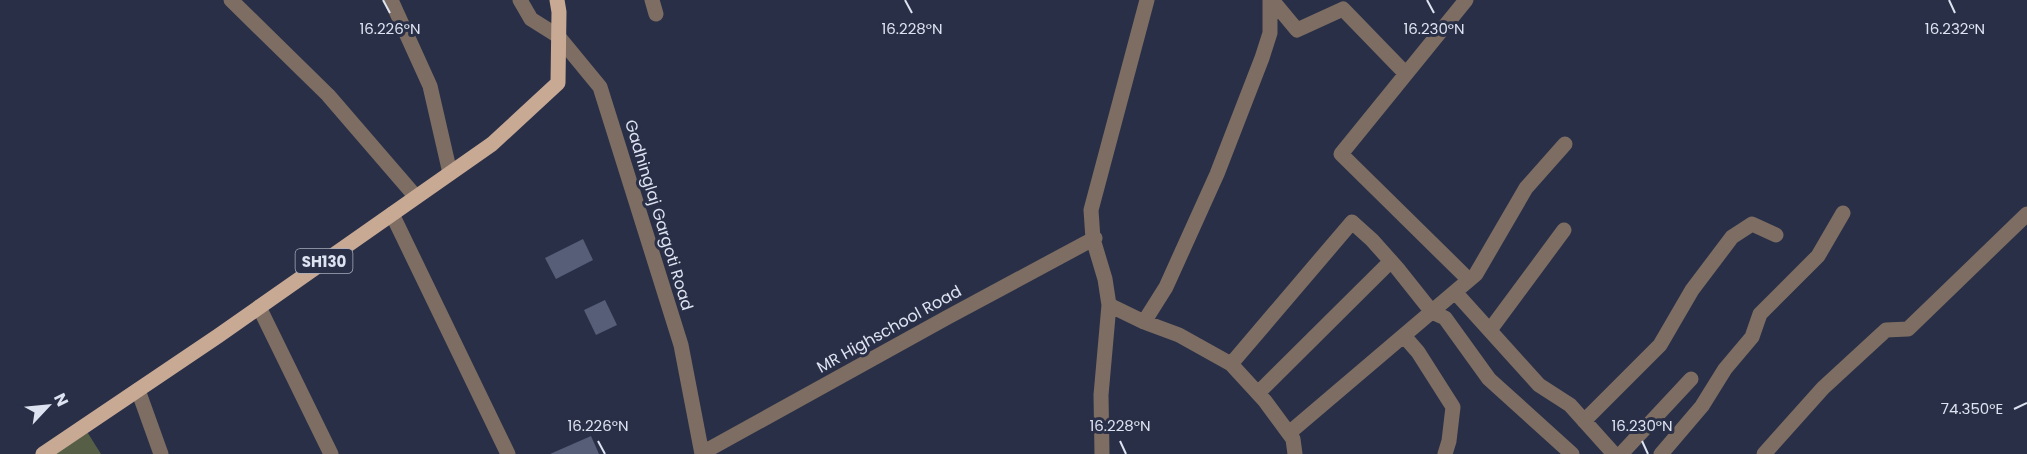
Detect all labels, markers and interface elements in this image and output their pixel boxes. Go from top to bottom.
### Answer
text: 16.226°N [360,18,420,39]
text: 16.228°N [882,18,942,39]
text: 16.230°N [1403,18,1465,39]
text: 16.232°N [1925,18,1985,39]
street label: Gadhinglaj Gargoti Road [619,117,699,313]
road number: SH130 [296,249,352,273]
street label: MR Highschool Road [812,280,966,378]
north arrow [18,376,78,436]
text: N [48,389,74,410]
text: 74.350°E [1941,398,2003,419]
text: 16.226°N [568,415,628,436]
text: 16.228°N [1090,415,1150,436]
text: 16.230°N [1611,415,1673,436]

